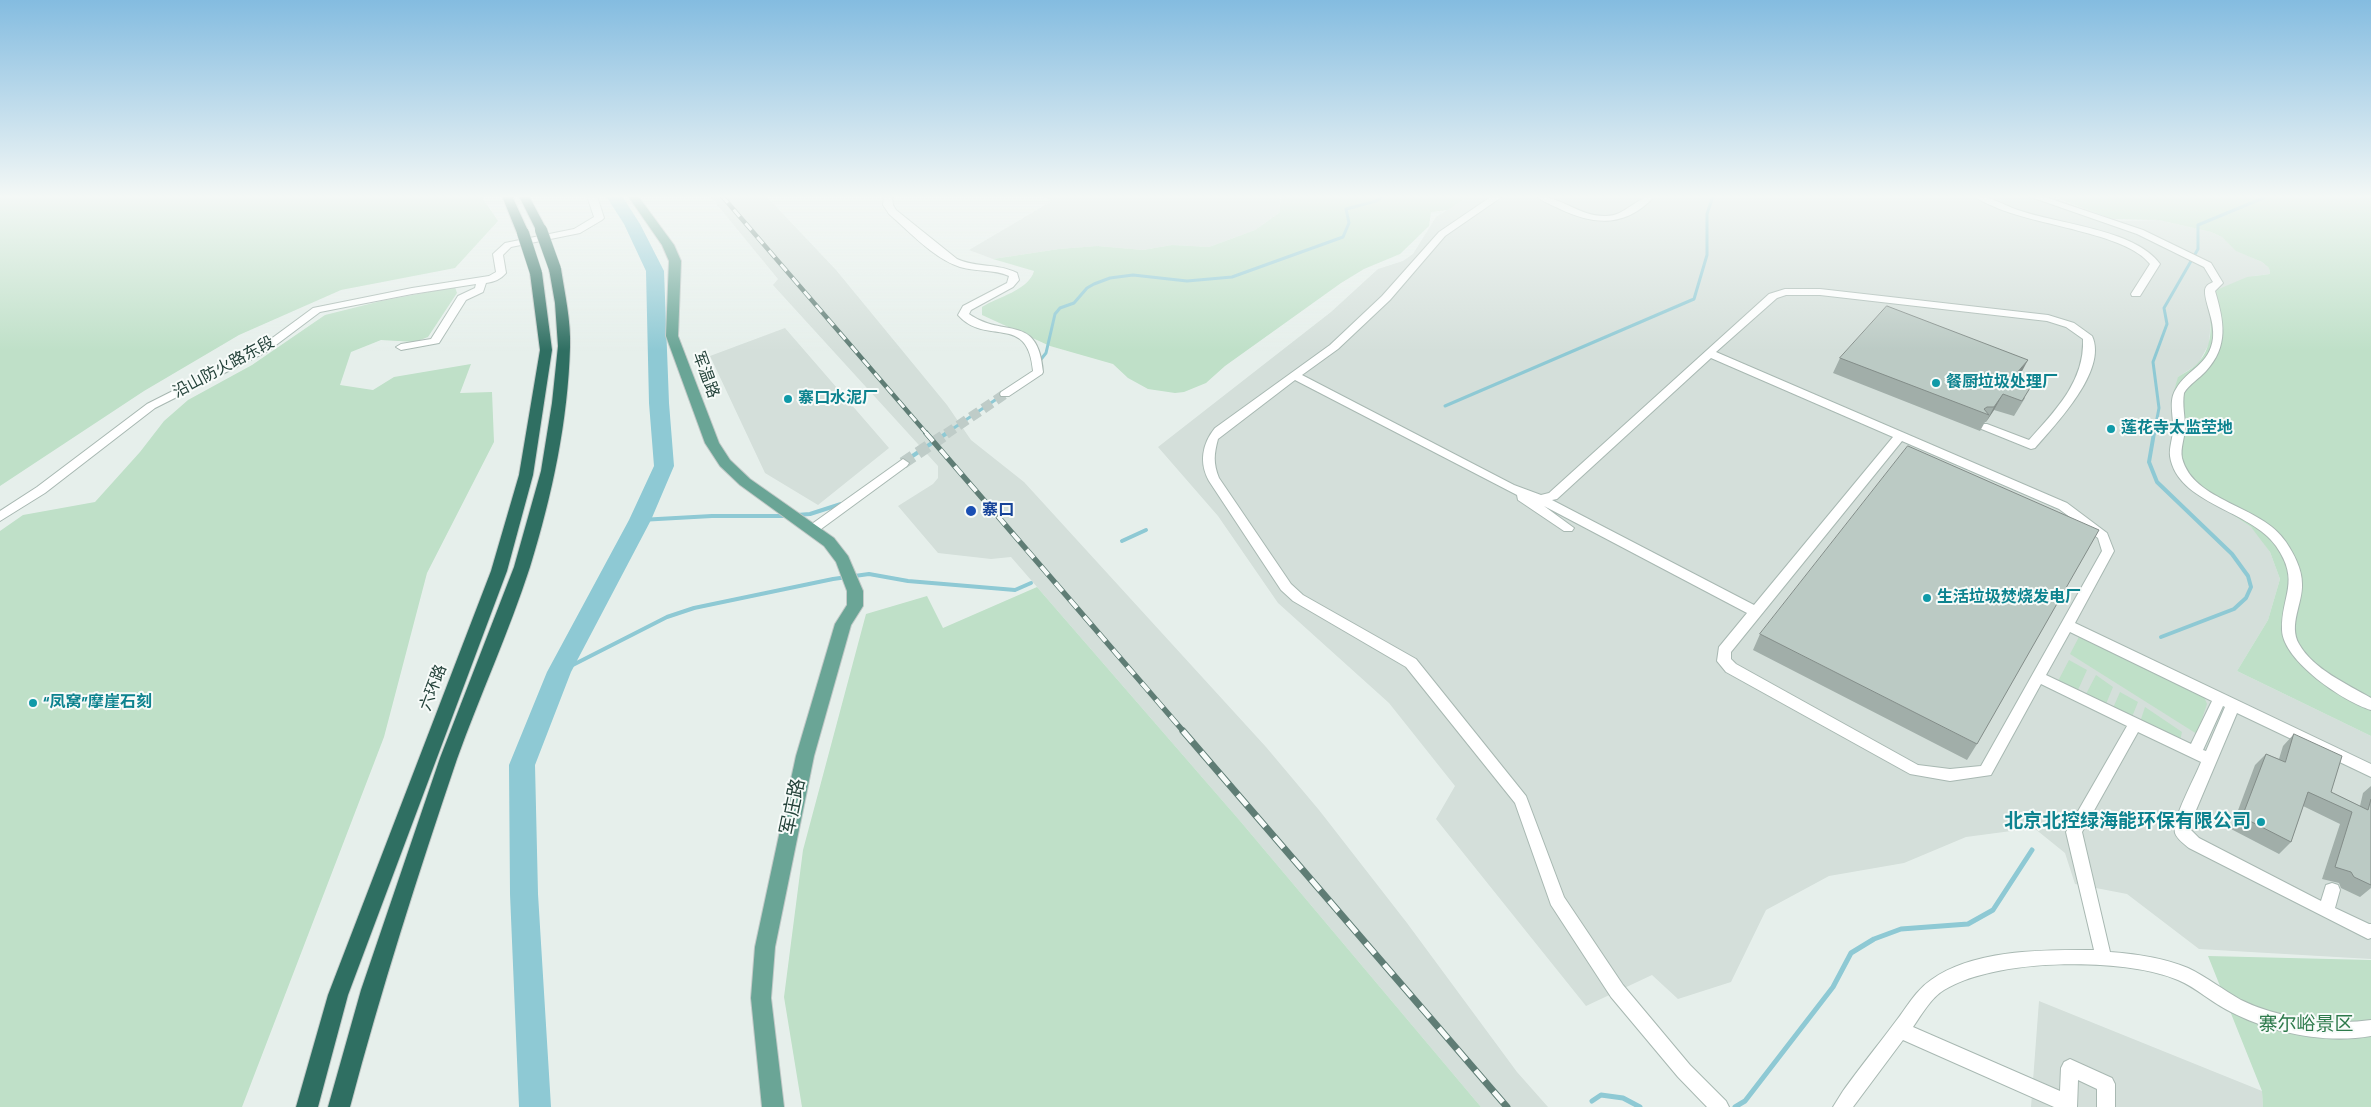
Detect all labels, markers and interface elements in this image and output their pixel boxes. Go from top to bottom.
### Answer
street label: 沿山防火路东段 [170,333,278,403]
street label: 军温路 [688,349,722,401]
place label: 餐厨垃圾处理厂 [1946,373,2058,393]
marker: 餐厨垃圾处理厂 [1930,377,1942,389]
place label: 寨口水泥厂 [798,389,878,409]
marker: 寨口水泥厂 [782,393,794,405]
place label: 莲花寺太监茔地 [2121,419,2233,439]
marker: 莲花寺太监茔地 [2105,423,2117,435]
place label: 寨口 [982,501,1014,521]
marker: 寨口 [964,504,978,518]
place label: 生活垃圾焚烧发电厂 [1937,588,2081,608]
marker: 生活垃圾焚烧发电厂 [1921,592,1933,604]
street label: 六环路 [416,662,452,714]
place label: “凤窝”摩崖石刻 [43,693,152,713]
marker: “凤窝”摩崖石刻 [27,697,39,709]
street label: 军庄路 [777,777,811,837]
place label: 北京北控绿海能环保有限公司 [2004,811,2251,833]
marker: 北京北控绿海能环保有限公司 [2255,816,2267,828]
park label: 寨尔峪景区 [2259,1014,2353,1036]

